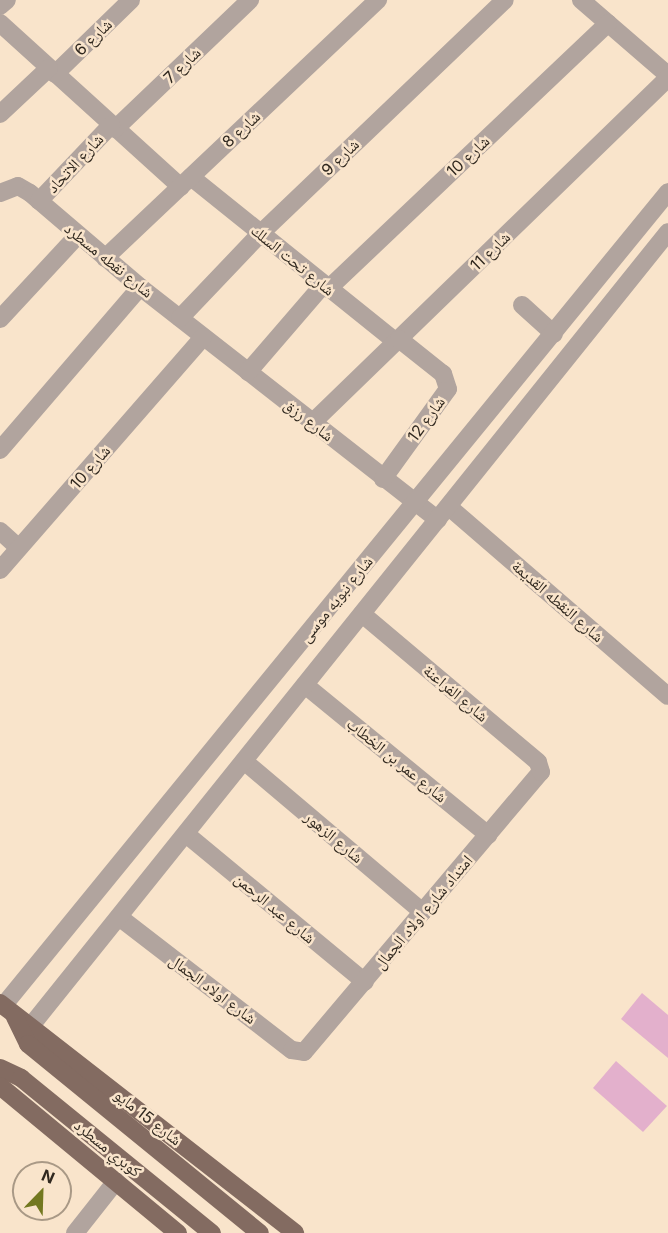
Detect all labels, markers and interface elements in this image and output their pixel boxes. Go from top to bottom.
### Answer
street label: شارع 6 [70,15,116,59]
street label: شارع 7 [160,43,204,87]
street label: شارع 8 [218,107,264,151]
street label: شارع الاتحاد [43,129,107,197]
street label: شارع 10 [443,131,493,181]
street label: شارع 9 [317,135,363,179]
street label: شارع نقطه مسطرد [61,218,157,302]
street label: شارع تحت السلك [247,220,339,300]
street label: شارع 11 [466,227,514,275]
street label: شارع 12 [403,393,449,445]
street label: شارع رزق [280,395,338,445]
street label: شارع 10 [66,441,114,493]
street label: شارع نبويه موسى [296,552,376,646]
street label: شارع النقطه القديمة [508,556,608,646]
street label: شارع الفراعنة [420,660,492,726]
street label: شارع عمر بن الخطاب [343,714,451,806]
street label: شارع الزهور [301,807,367,867]
street label: امتداد شارع اولاد الجمال [370,851,476,973]
street label: شارع عبد الرحمن [231,869,319,947]
street label: شارع اولاد الجمال [166,950,260,1028]
street label: شارع 15 مايو [111,1085,185,1149]
street label: كوبري مسطرد [71,1115,145,1181]
north arrow [12,1161,72,1221]
text: N [39,1165,58,1188]

